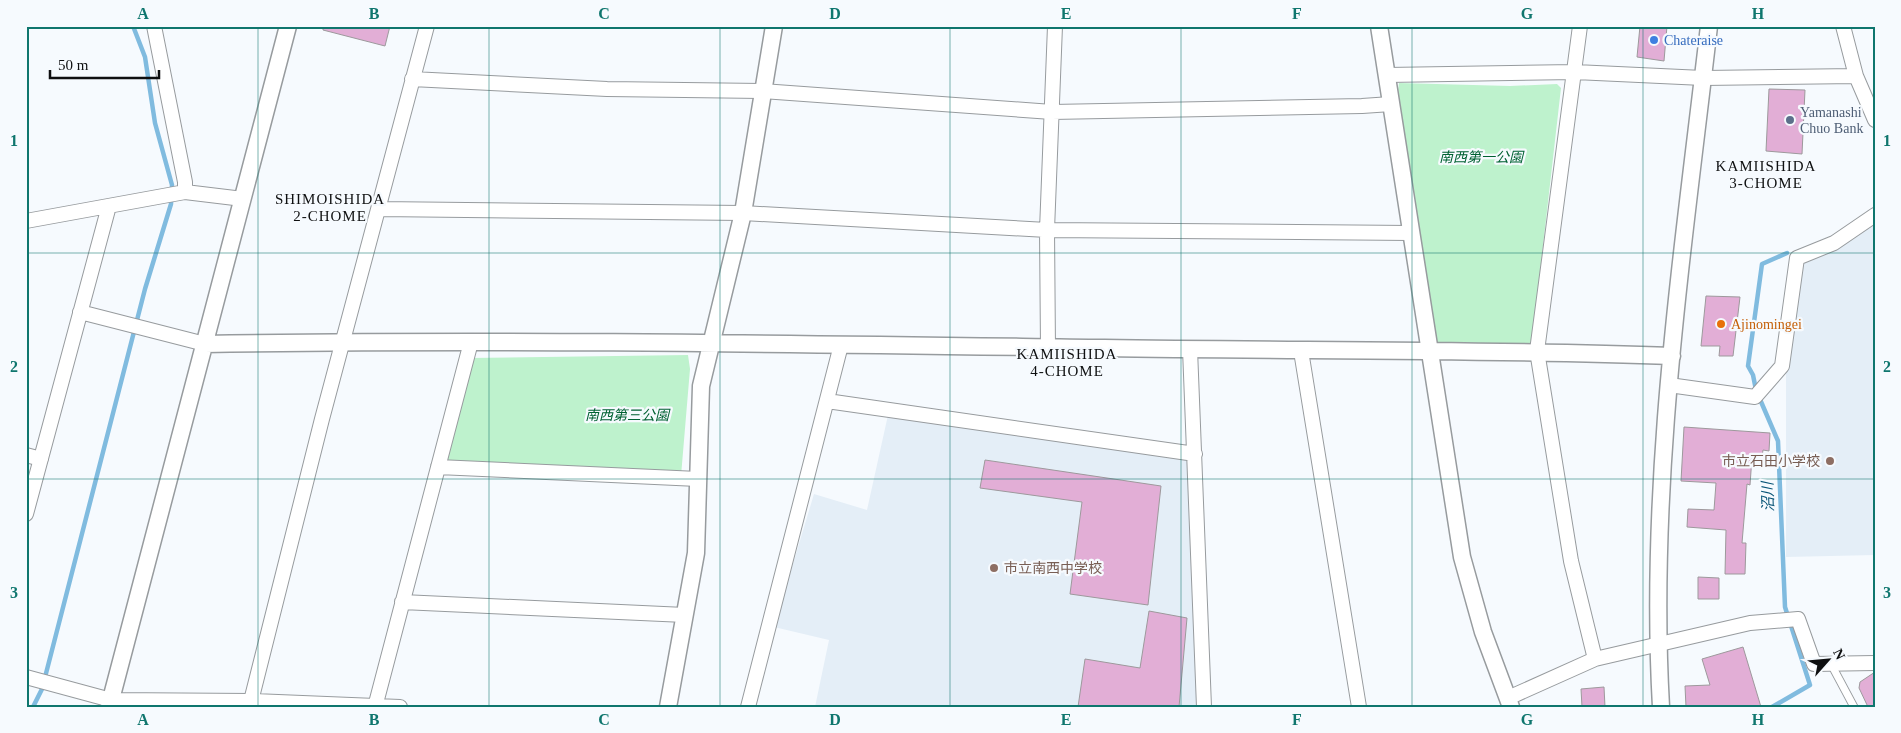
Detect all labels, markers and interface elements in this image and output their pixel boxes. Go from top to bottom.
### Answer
text: A [137,5,149,22]
text: B [369,5,380,22]
text: C [598,5,610,22]
text: D [829,5,841,22]
text: E [1061,5,1071,22]
text: F [1292,5,1302,22]
text: G [1521,5,1534,22]
text: H [1752,5,1765,22]
place label: Chateraise [1664,33,1723,48]
marker: Chateraise [1648,34,1660,46]
scale bar [50,48,159,80]
text: 50 m [58,57,89,73]
place label: Yamanashi Chuo Bank [1800,105,1863,136]
marker: Yamanashi Chuo Bank [1784,114,1796,126]
text: 1 [10,132,18,149]
text: 1 [1883,132,1891,149]
park label: 南西第一公園 [1439,150,1525,165]
district label: KAMIISHIDA 3-CHOME [1716,158,1816,191]
district label: SHIMOISHIDA 2-CHOME [275,191,385,224]
place label: Ajinomingei [1731,317,1802,332]
marker: Ajinomingei [1715,318,1727,330]
district label: KAMIISHIDA 4-CHOME [1017,346,1117,379]
text: 2 [10,358,18,375]
text: 2 [1883,358,1891,375]
park label: 南西第三公園 [585,408,671,423]
place label: 市立石田小学校 [1722,454,1820,469]
marker: 市立石田小学校 [1824,455,1836,467]
water label: 沼川 [1759,480,1777,512]
place label: 市立南西中学校 [1004,561,1102,576]
marker: 市立南西中学校 [988,562,1000,574]
text: 3 [10,584,18,601]
text: 3 [1883,584,1891,601]
north arrow [1804,636,1854,686]
text: N [1830,646,1848,662]
text: A [137,711,149,728]
text: B [369,711,380,728]
text: C [598,711,610,728]
text: D [829,711,841,728]
text: E [1061,711,1071,728]
text: F [1292,711,1302,728]
text: G [1521,711,1534,728]
text: H [1752,711,1765,728]

